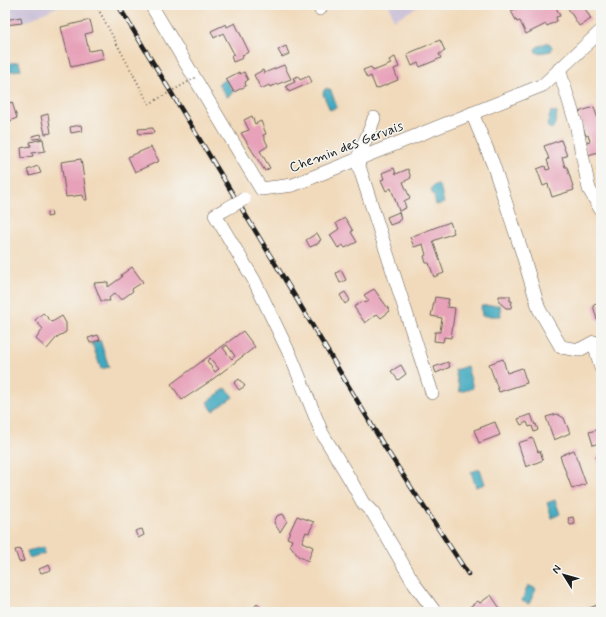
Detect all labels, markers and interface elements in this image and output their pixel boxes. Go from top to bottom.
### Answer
street label: Chemin des Gervais [287,117,406,177]
north arrow [544,555,584,595]
text: N [549,562,565,577]

